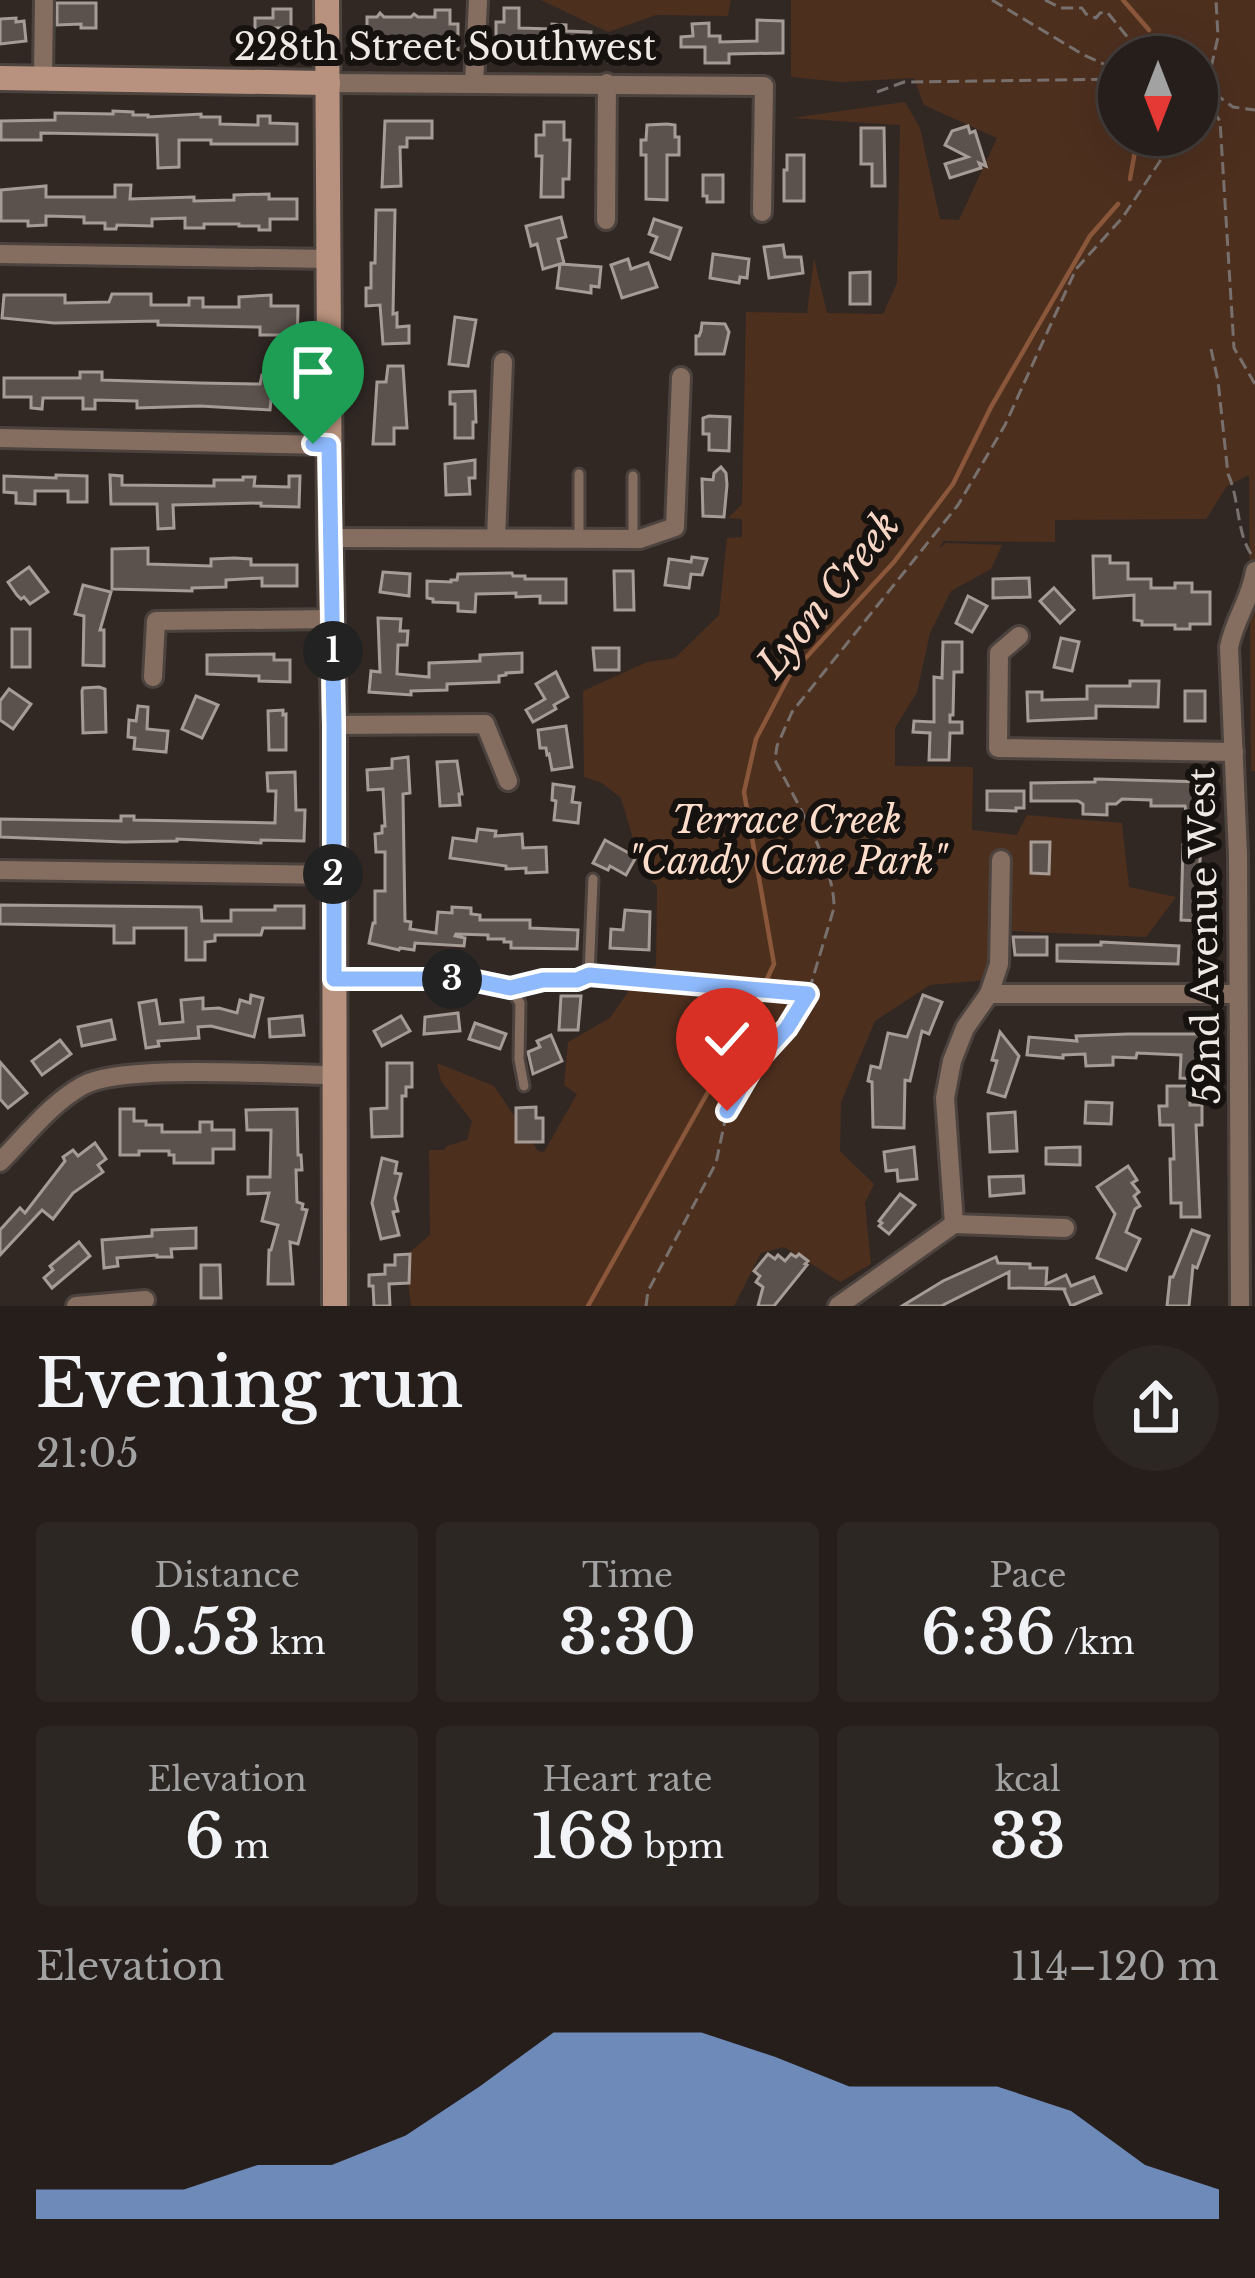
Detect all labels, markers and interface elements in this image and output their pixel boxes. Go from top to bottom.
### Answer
street label: 228th Street Southwest [234,25,657,70]
north arrow [1098,36,1218,156]
map controls [1098,36,1218,156]
pin [262,321,364,444]
icon: arrive [280,339,346,405]
water label: Lyon Creek [746,501,910,688]
pin: 1 [303,621,363,681]
text: 1 [326,630,340,671]
street label: 52nd Avenue West [1179,767,1230,1105]
park label: Terrace Creek "Candy Cane Park" [628,798,949,884]
pin: 2 [303,844,363,904]
text: 2 [322,853,344,894]
pin: 3 [422,949,482,1009]
text: 3 [441,958,463,999]
pin [676,988,778,1111]
icon: check [694,1006,760,1072]
text: Evening run [36,1343,463,1425]
button: share [1093,1345,1219,1471]
text: 21:05 [36,1429,139,1478]
text: Distance [154,1555,300,1596]
text: Time [582,1555,673,1596]
text: Pace [989,1555,1066,1596]
text: 0.53 [129,1596,261,1670]
text: 3:30 [559,1596,696,1670]
text: 6:36 [921,1596,1056,1670]
text: km [261,1622,326,1663]
text: /km [1056,1622,1135,1663]
text: Elevation [148,1759,307,1800]
text: Heart rate [543,1759,712,1800]
text: kcal [995,1759,1061,1800]
text: 6 [185,1800,225,1874]
text: 168 [531,1800,635,1874]
text: 33 [990,1800,1066,1874]
text: m [225,1826,270,1867]
text: bpm [635,1826,724,1867]
text: Elevation [36,1942,224,1991]
text: 114–120 m [1011,1942,1219,1991]

